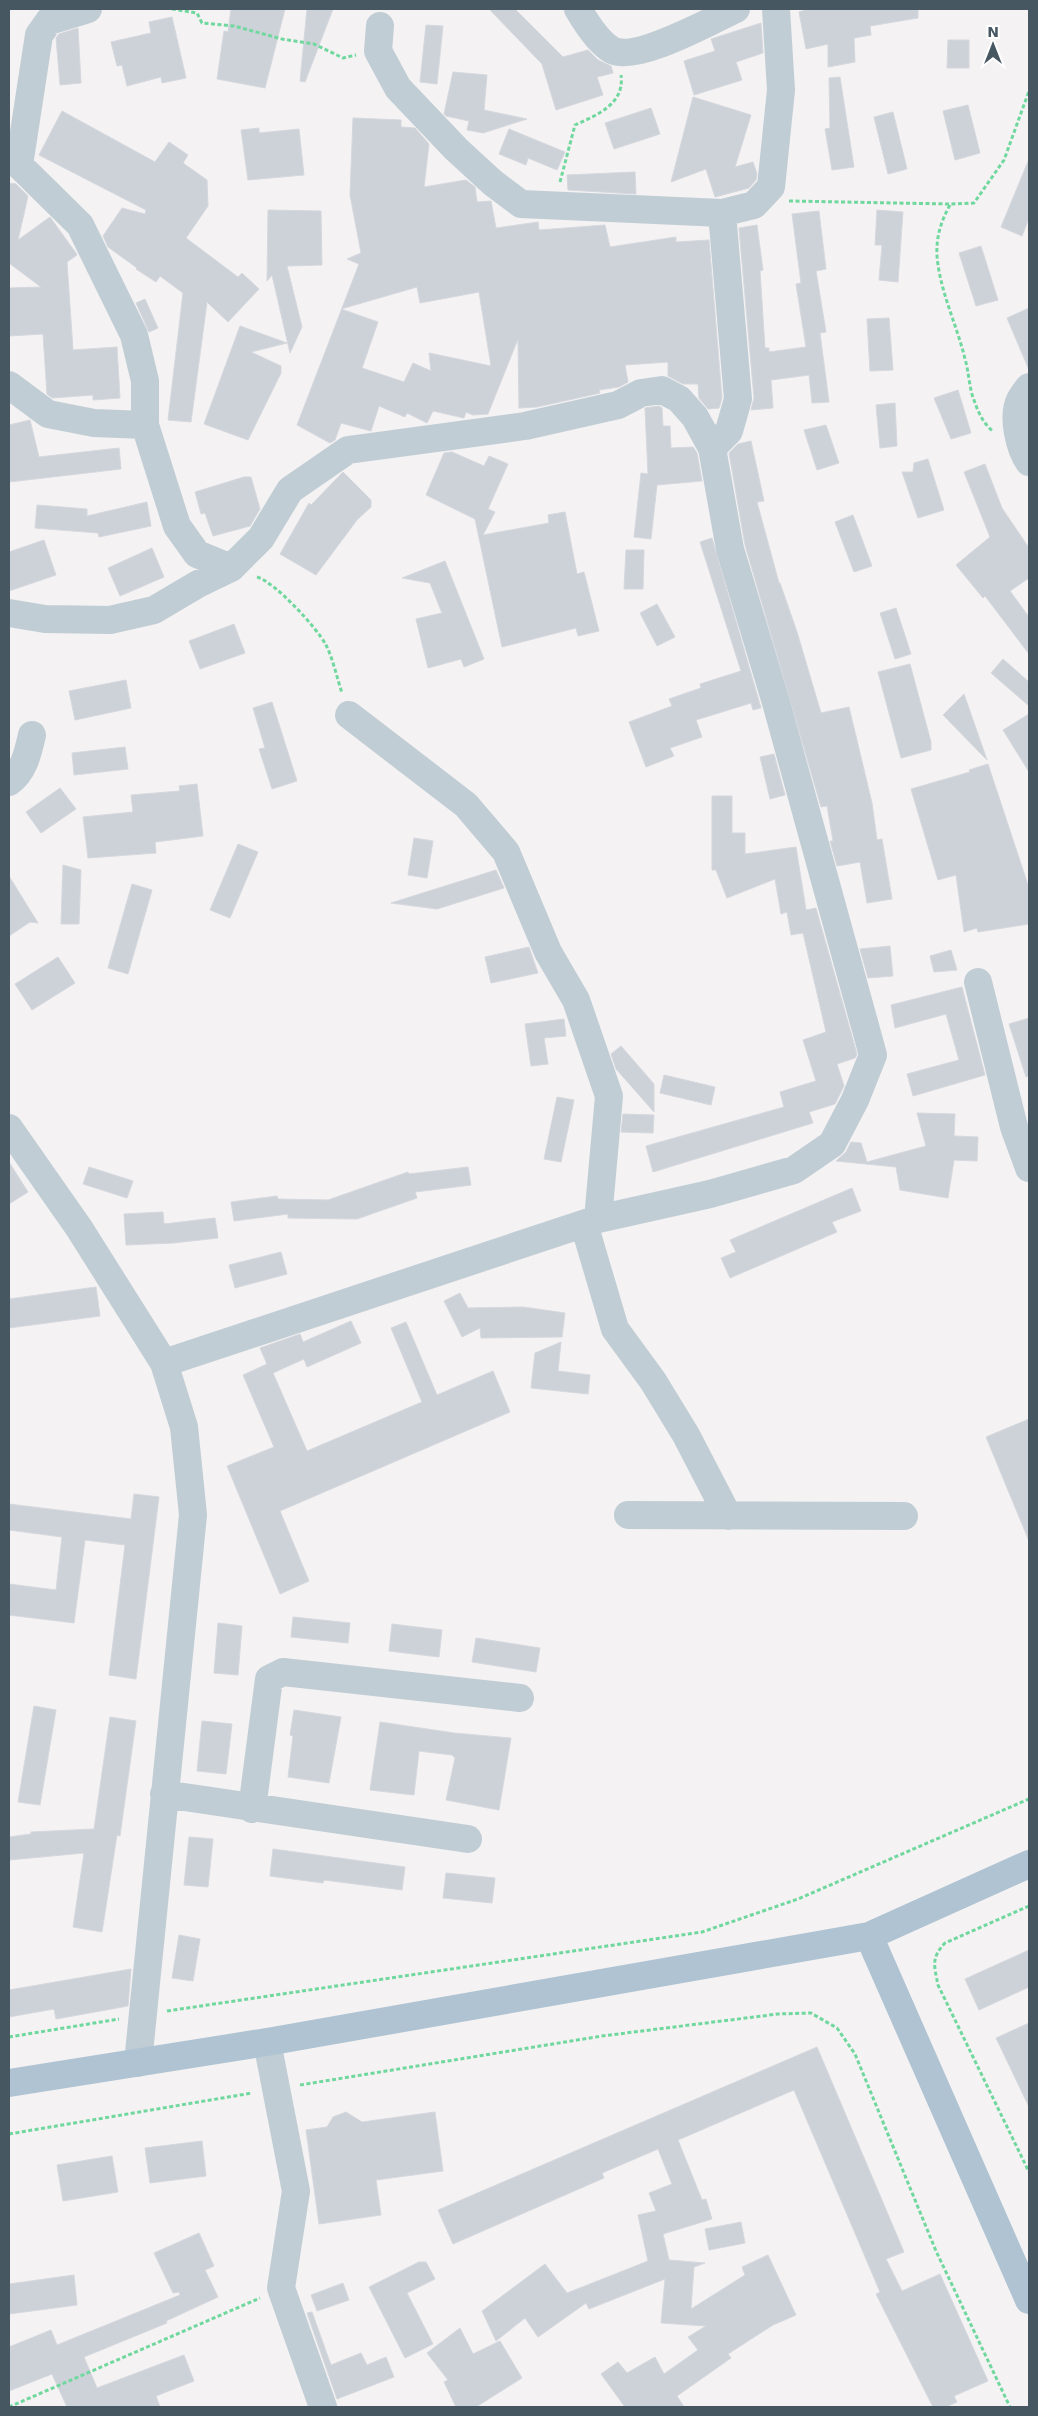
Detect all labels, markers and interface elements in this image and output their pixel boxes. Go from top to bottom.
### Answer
north arrow [968,20,1018,70]
text: N [987,24,999,40]

